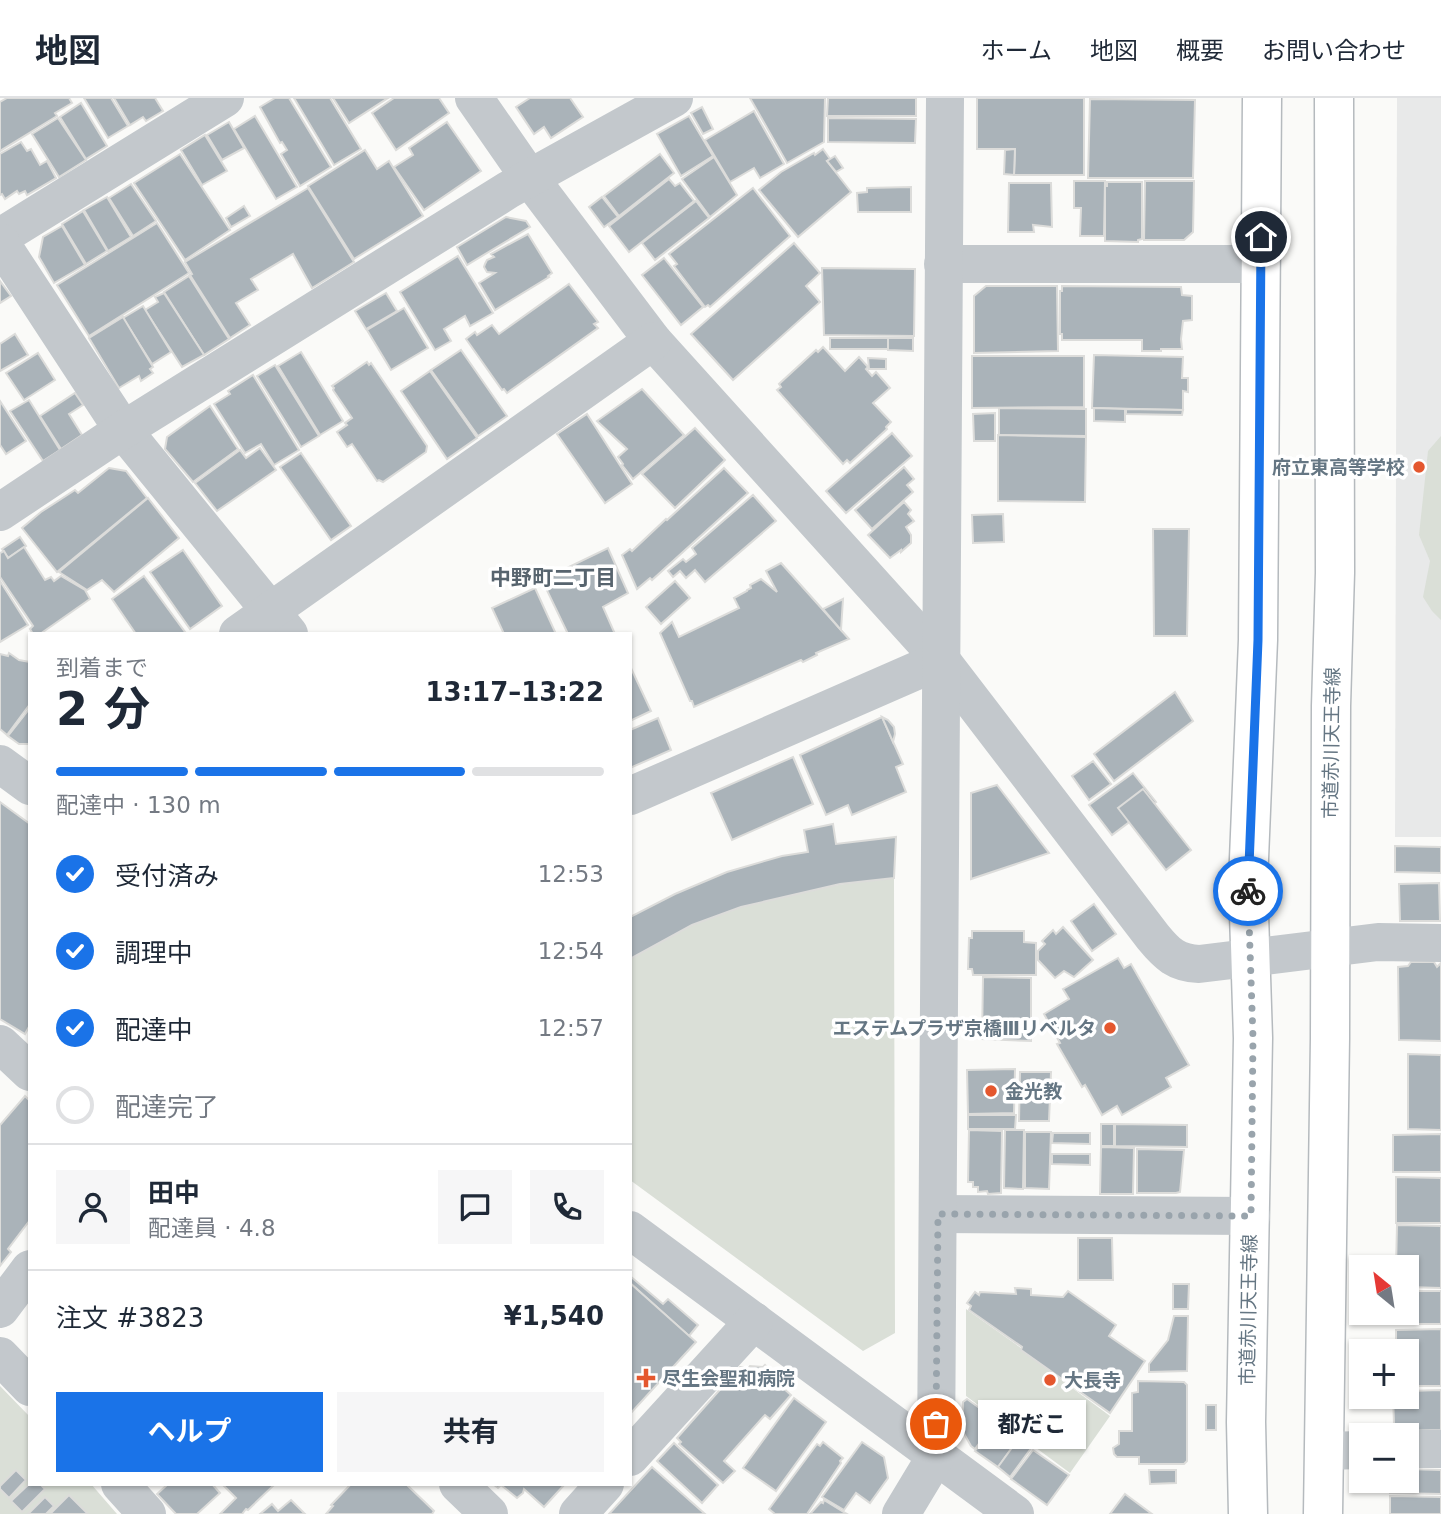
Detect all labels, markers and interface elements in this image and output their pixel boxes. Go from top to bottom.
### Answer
text: 地図 [35,31,101,70]
text: ホーム [981,37,1052,65]
text: 地図 [1090,37,1138,65]
text: 概要 [1176,37,1224,65]
text: お問い合わせ [1262,37,1406,65]
pin [1231,207,1291,267]
icon: home [1242,218,1280,256]
place label: 府立東高等学校 [1272,456,1405,478]
marker: 府立東高等学校 [1411,459,1427,475]
district label: 中野町二丁目 [490,566,616,590]
text: 到着まで [56,655,148,681]
street label: 市道赤川天王寺線 [1319,667,1343,819]
text: 13:17–13:22 [425,677,604,707]
text: 2 分 [56,682,150,736]
text: 配達中 · 130 m [56,792,221,818]
icon: check [56,855,94,893]
courier [1213,856,1283,926]
text: 受付済み [115,861,219,891]
text: 12:53 [538,861,604,887]
icon: bike [1229,872,1267,910]
icon: check [56,932,94,970]
text: 調理中 [115,938,193,968]
text: 12:54 [538,938,604,964]
icon: check [56,1009,94,1047]
text: 配達中 [115,1015,193,1045]
text: 12:57 [538,1015,604,1041]
place label: エステムプラザ京橋Ⅲリベルタ [833,1017,1096,1039]
marker: エステムプラザ京橋Ⅲリベルタ [1102,1020,1118,1036]
place label: 金光教 [1005,1080,1063,1102]
marker: 金光教 [983,1083,999,1099]
text: 配達完了 [115,1092,219,1122]
button: person [56,1170,130,1244]
button: chat [438,1170,512,1244]
button: phone [530,1170,604,1244]
text: 田中 [148,1178,200,1208]
text: 配達員 · 4.8 [148,1215,276,1241]
street label: 市道赤川天王寺線 [1236,1234,1260,1386]
north arrow [1349,1255,1419,1325]
map controls [1349,1255,1419,1493]
text: ¥1,540 [504,1301,604,1331]
text: 注文 #3823 [56,1303,204,1333]
button: + [1349,1339,1419,1409]
place label: 尽生会聖和病院 [662,1367,795,1389]
marker: 尽生会聖和病院 [636,1368,656,1388]
place label: 大長寺 [1064,1369,1121,1391]
marker: 大長寺 [1042,1372,1058,1388]
button: ヘルプ [56,1392,323,1472]
button: 共有 [337,1392,604,1472]
pin [906,1394,966,1454]
callout: 都だこ [978,1400,1086,1448]
icon: bag [917,1405,955,1443]
text: 都だこ [998,1411,1067,1437]
button: − [1349,1423,1419,1493]

